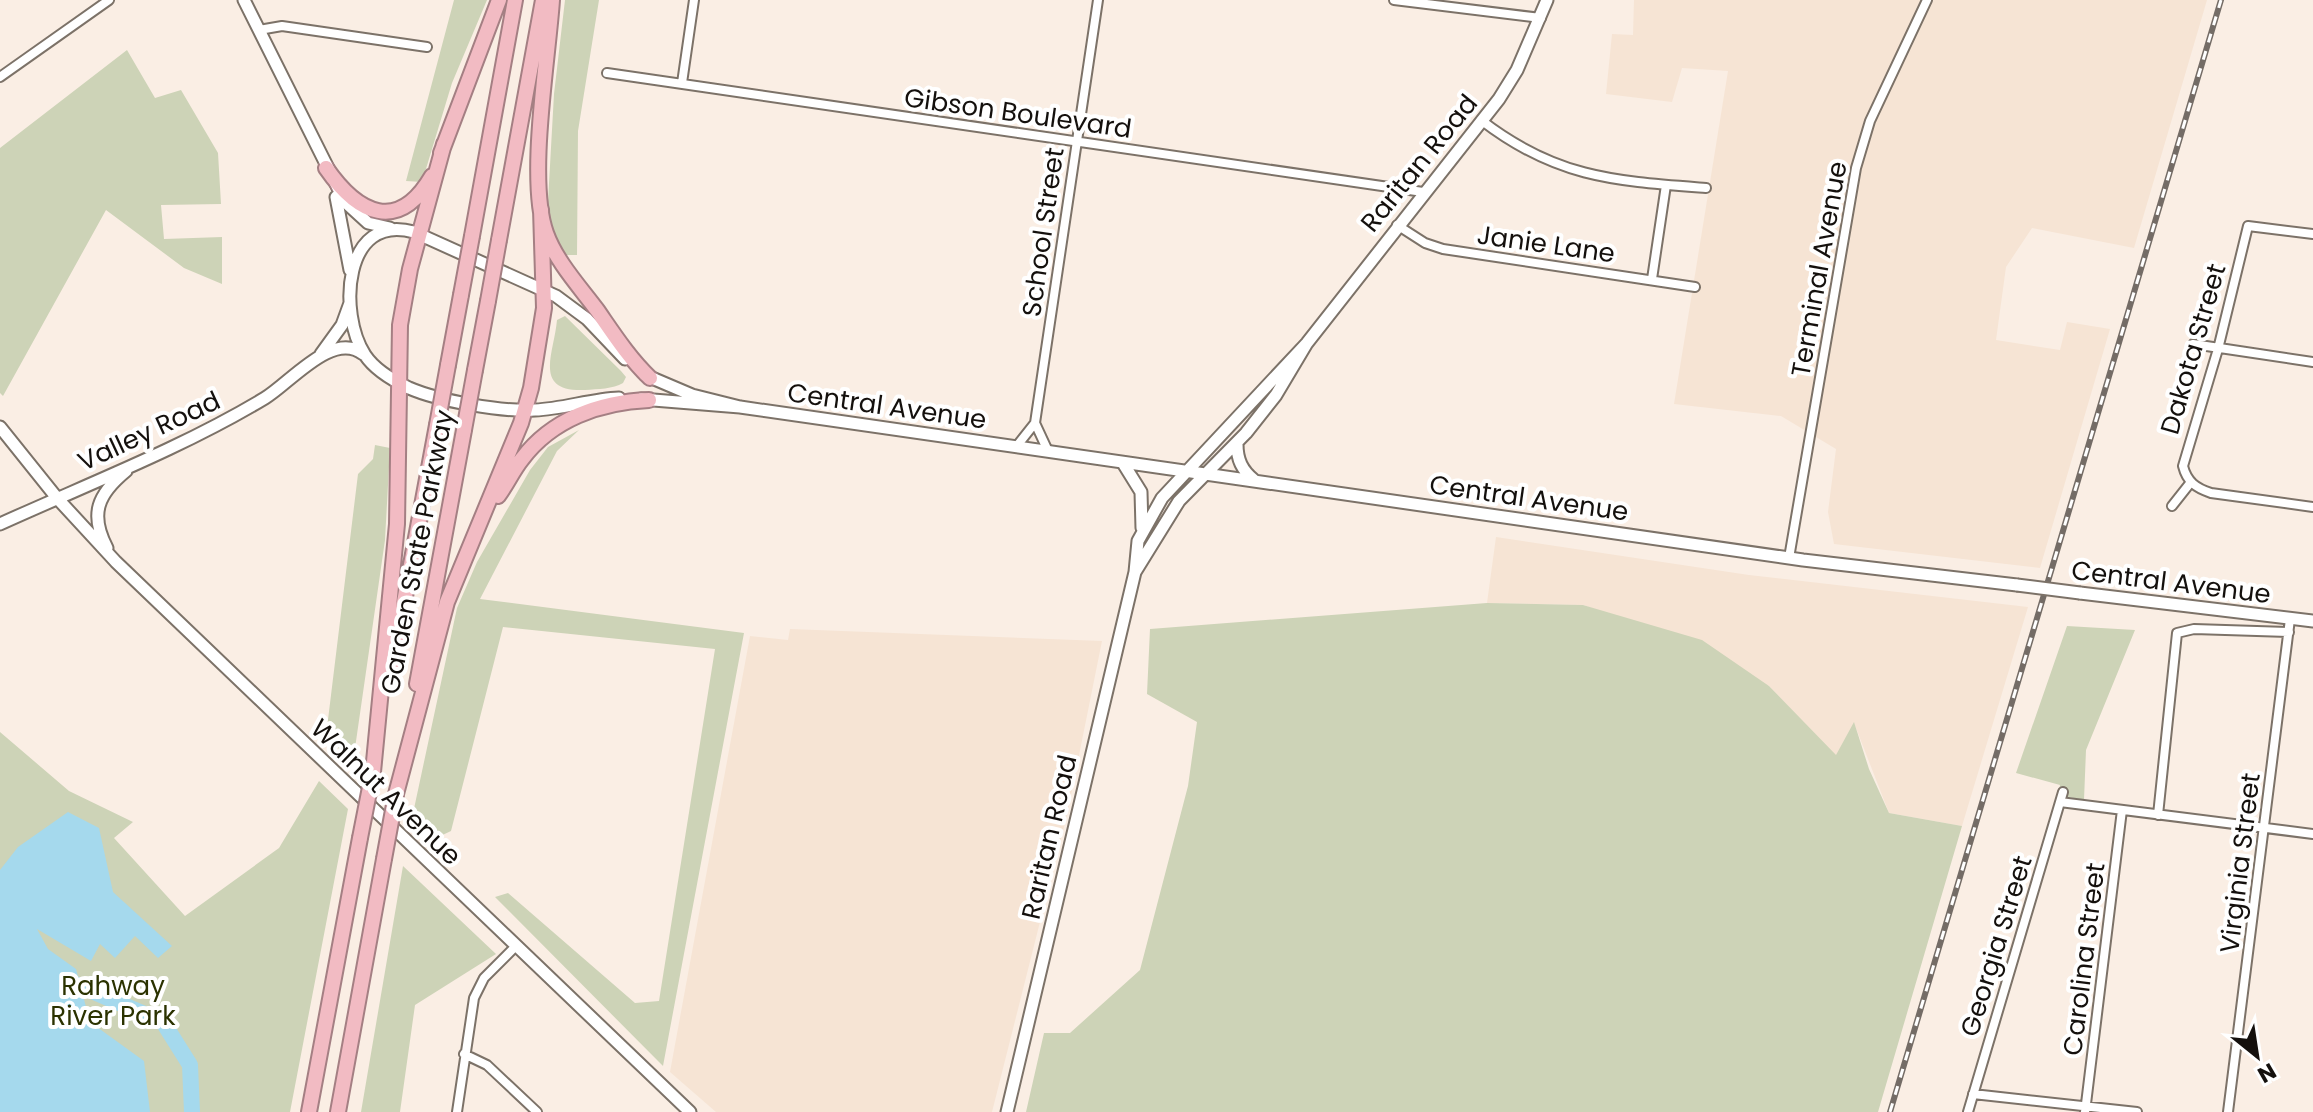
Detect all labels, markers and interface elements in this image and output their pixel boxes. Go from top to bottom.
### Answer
street label: Gibson Boulevard [902,79,1134,147]
street label: Raritan Road [1352,87,1486,239]
street label: School Street [1013,145,1073,319]
street label: Terminal Avenue [1782,158,1856,380]
street label: Janie Lane [1475,217,1617,271]
street label: Dakota Street [2151,259,2235,439]
street label: Central Avenue [785,374,989,438]
street label: Valley Road [72,382,226,480]
street label: Garden State Parkway [372,406,462,697]
street label: Central Avenue [1427,466,1631,530]
street label: Central Avenue [2069,552,2273,612]
street label: Walnut Avenue [303,711,469,873]
street label: Raritan Road [1013,751,1085,923]
street label: Virginia Street [2211,771,2269,955]
street label: Georgia Street [1951,851,2041,1041]
street label: Carolina Street [2054,860,2114,1058]
park label: Rahway River Park [50,968,176,1034]
north arrow [2217,1016,2297,1096]
text: N [2252,1055,2282,1090]

